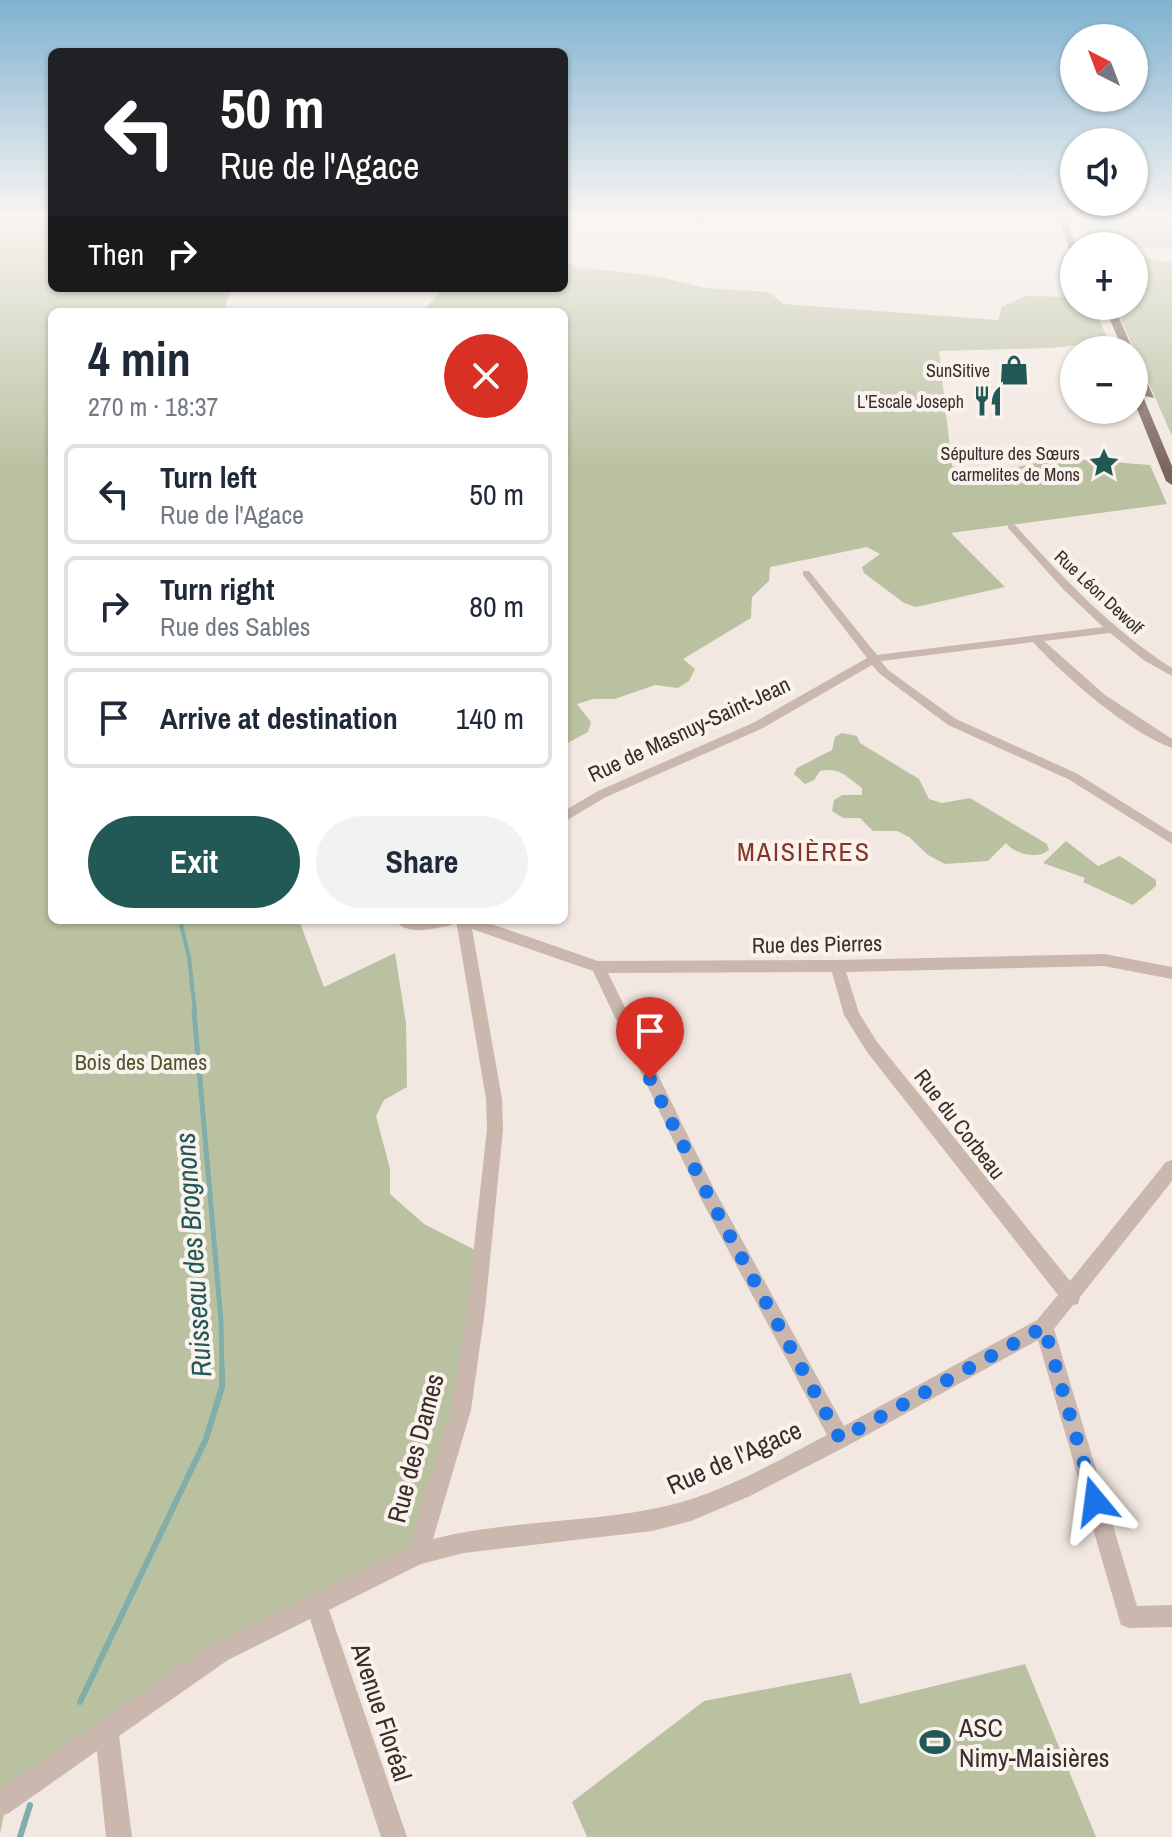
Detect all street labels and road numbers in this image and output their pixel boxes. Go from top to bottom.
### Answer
street label: Rue Léon Dewolf [1049,544,1150,640]
street label: Rue de Masnuy-Saint-Jean [583,669,795,789]
street label: Rue des Pierres [752,928,882,960]
street label: Rue du Corbeau [907,1063,1013,1185]
street label: Rue des Dames [378,1370,452,1526]
street label: Rue de l'Agace [661,1412,807,1502]
street label: Avenue Floréal [343,1638,421,1785]

